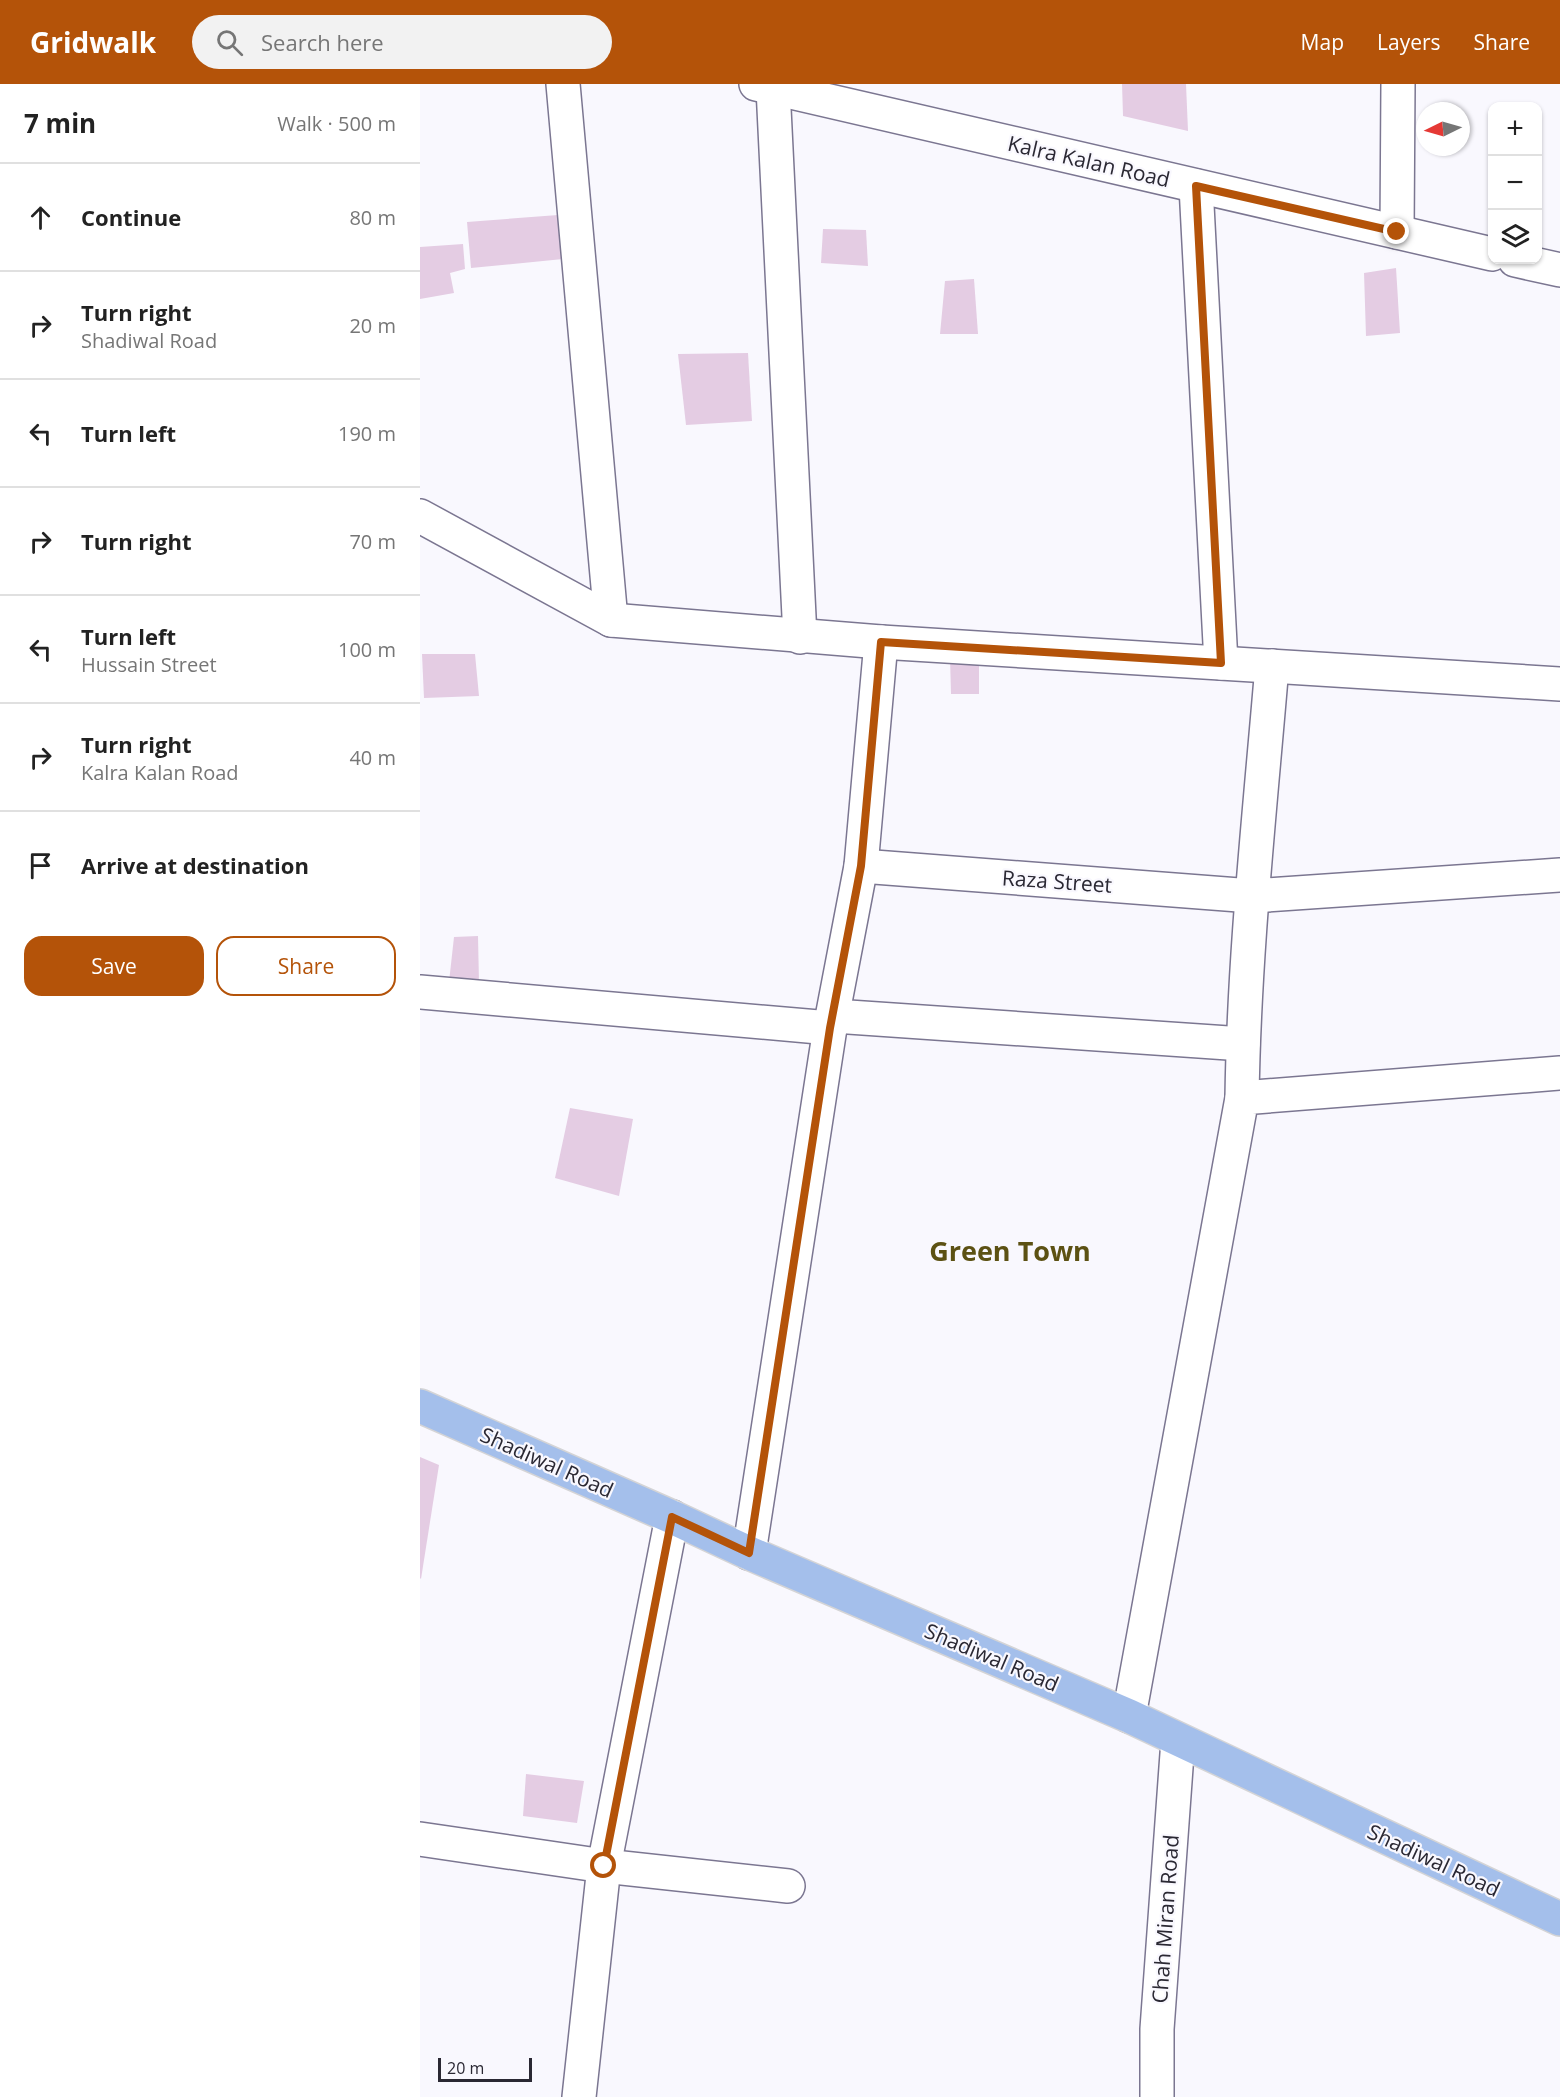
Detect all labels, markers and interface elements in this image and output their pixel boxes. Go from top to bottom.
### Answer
search box [192,15,612,69]
text: Gridwalk [30,23,156,61]
icon: search [213,26,246,59]
text: Search here [261,27,384,57]
text: Map [1301,28,1344,56]
text: Layers [1377,28,1441,56]
text: Share [1474,28,1530,56]
north arrow [1416,102,1470,156]
map controls [1488,102,1542,264]
button: + [1488,102,1542,156]
text: 7 min [24,105,96,141]
text: Walk · 500 m [277,110,396,137]
street label: Kalra Kalan Road [1005,129,1173,193]
button: − [1488,156,1542,210]
icon: ahead [24,201,57,234]
text: Continue [81,202,181,232]
text: 80 m [349,204,396,231]
button: layers [1488,210,1542,264]
route end [1383,218,1409,244]
text: Turn right [81,297,192,327]
icon: right [24,309,57,342]
text: 20 m [349,312,396,339]
text: Shadiwal Road [81,327,217,354]
icon: left [24,417,57,450]
text: Turn left [81,418,176,448]
text: 190 m [338,420,396,447]
icon: right [24,525,57,558]
text: Turn right [81,526,192,556]
text: 70 m [349,528,396,555]
text: Turn left [81,621,176,651]
icon: left [24,633,57,666]
text: 100 m [338,636,396,663]
text: Hussain Street [81,651,217,678]
text: Turn right [81,729,192,759]
icon: right [24,741,57,774]
text: 40 m [349,744,396,771]
text: Kalra Kalan Road [81,759,239,786]
icon: arrive [24,849,57,882]
text: Arrive at destination [81,850,309,880]
street label: Raza Street [1001,863,1113,899]
button: Save [24,936,204,996]
button: Share [216,936,396,996]
district label: Green Town [929,1232,1091,1269]
street label: Shadiwal Road [476,1420,618,1504]
street label: Shadiwal Road [921,1616,1063,1698]
street label: Shadiwal Road [1363,1817,1505,1903]
street label: Chah Miran Road [1145,1834,1185,2004]
route start [590,1852,616,1878]
scale bar [438,2055,532,2082]
text: 20 m [447,2057,484,2079]

